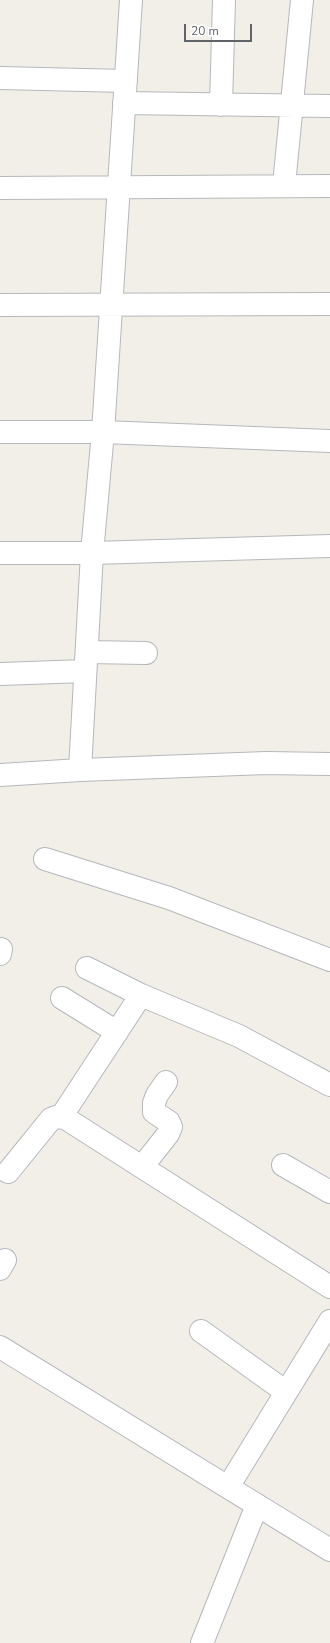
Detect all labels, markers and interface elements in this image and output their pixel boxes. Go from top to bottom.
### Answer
scale bar [186,16,254,42]
text: 20 m [191,23,219,39]

